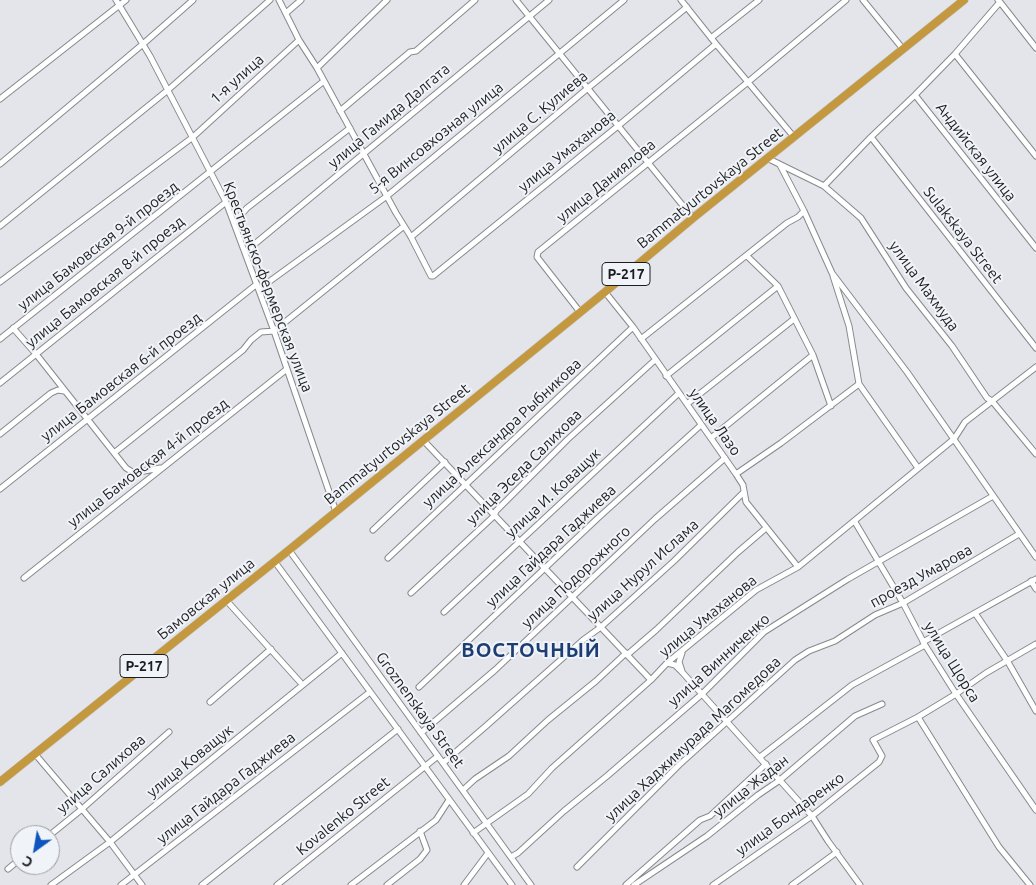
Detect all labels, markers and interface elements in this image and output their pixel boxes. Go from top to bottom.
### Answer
street label: 1-я улица [207,50,267,108]
street label: улица Гамида Далгата [325,60,453,172]
street label: улица С. Кулиева [489,67,591,157]
street label: 5-я Винсовхозная улица [365,78,507,198]
street label: Андийская улица [932,99,1020,205]
street label: улица Умаханова [515,106,619,196]
street label: Bammatyurtovskaya Street [634,124,786,252]
street label: улица Даниялова [553,136,659,226]
street label: улица Бамовская 9-й проезд [14,178,182,314]
street label: Крестьянско-фермерская улица [219,179,317,395]
street label: Sulakskaya Street [920,183,1006,287]
street label: улица Бамовская 8-й проезд [22,212,188,352]
street label: улица Махмуда [885,237,963,335]
road number: Р-217 [602,262,650,286]
street label: улица Бамовская 6-й проезд [37,309,205,445]
street label: улица Александра Рыбникова [419,355,585,511]
street label: Bammatyurtovskaya Street [321,380,473,508]
street label: улица Лазо [685,385,745,459]
street label: улица Бамовская 4-й проезд [64,395,232,531]
street label: улица Эседа Салихова [463,406,585,528]
street label: улица И. Коващук [502,444,604,542]
street label: улица Гайдара Гаджиева [482,481,620,611]
street label: улица Нурул Ислама [584,515,702,625]
street label: улица Подорожного [518,522,634,632]
street label: проезд Умарова [867,540,975,612]
street label: Бамовская улица [154,554,258,644]
street label: улица Умаханова [656,571,760,661]
street label: улица Винниченко [665,610,773,710]
street label: улица Щорса [920,618,984,706]
district label: ВОСТОЧНЫЙ [460,638,602,662]
street label: Groznenskaya Street [372,649,468,771]
street label: улица Хаджимурада Магомедова [602,653,784,825]
road number: Р-217 [120,654,168,678]
street label: улица Коващук [143,721,237,801]
street label: улица Гайдара Гаджиева [153,728,299,848]
street label: улица Салихова [53,731,149,817]
street label: улица Жадан [710,751,792,821]
street label: улица Бондаренко [732,769,848,859]
street label: Kovalenko Street [293,773,393,859]
north arrow [10,825,60,875]
text: С [20,853,36,871]

